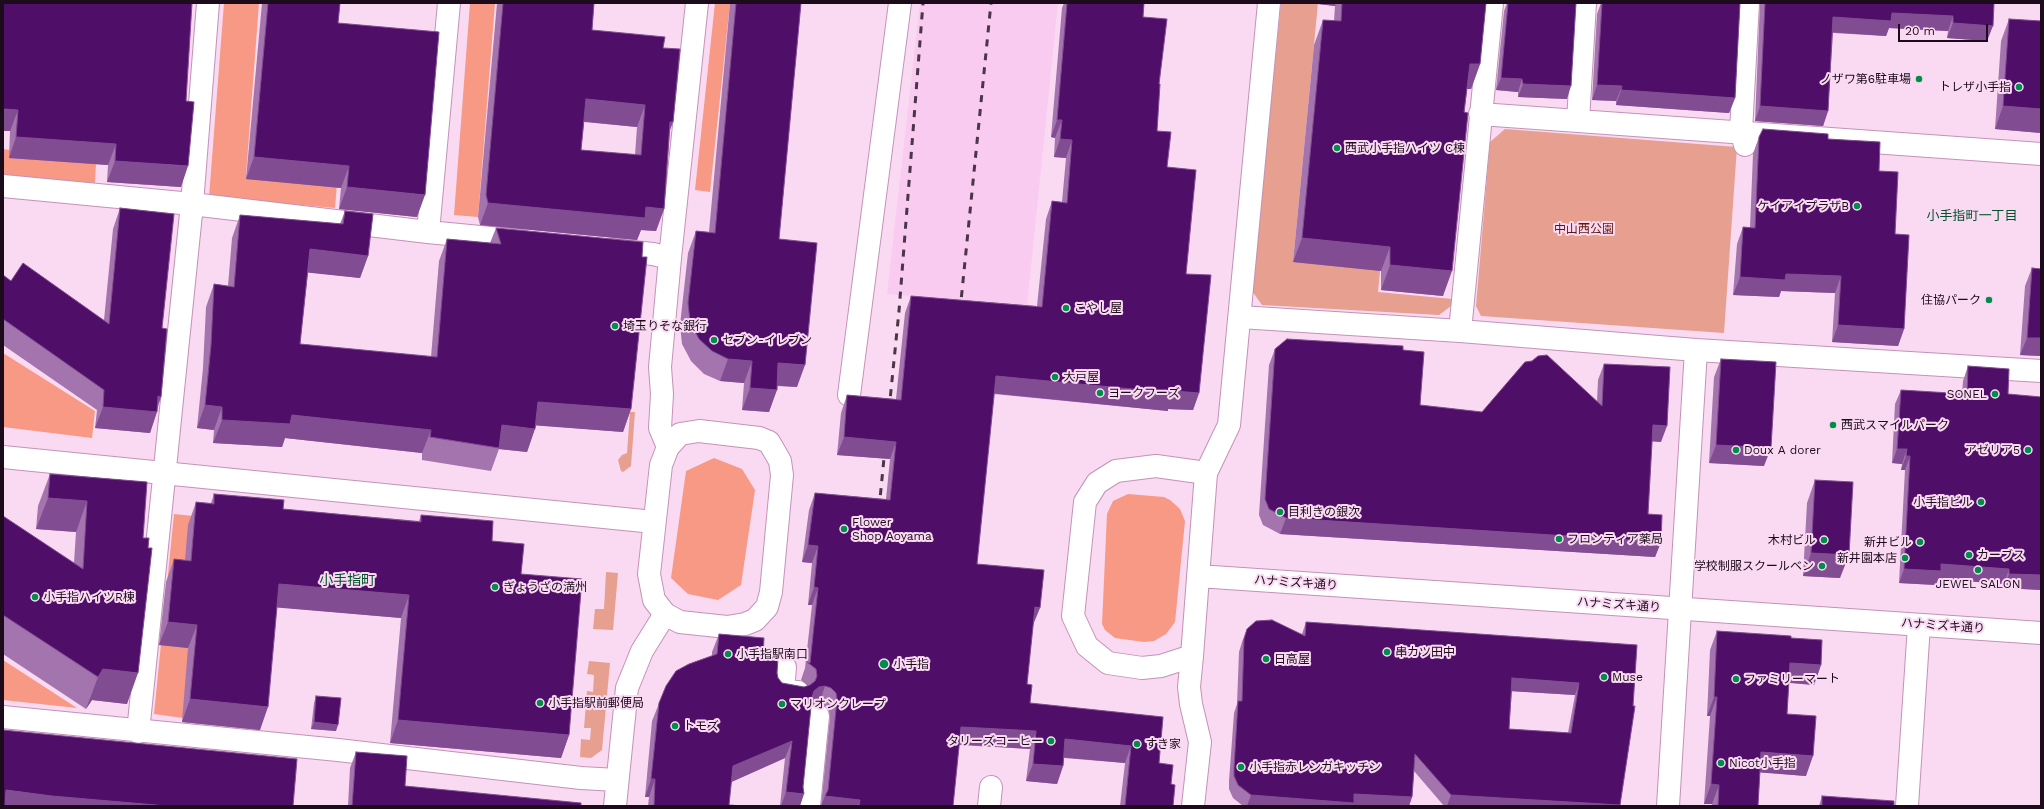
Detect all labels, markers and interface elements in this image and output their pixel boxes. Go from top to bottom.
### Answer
scale bar [1900,16,1990,42]
text: 20 m [1905,24,1935,38]
place label: ノザワ第6駐車場 [1820,72,1911,86]
marker: ノザワ第6駐車場 [1914,74,1924,84]
place label: トレザ小手指 [1939,80,2011,94]
marker: トレザ小手指 [2014,82,2024,92]
place label: 西武小手指ハイツ C棟 [1345,141,1465,155]
marker: 西武小手指ハイツ C棟 [1332,143,1342,153]
place label: ケイアイプラザB [1757,199,1849,213]
marker: ケイアイプラザB [1852,201,1862,211]
district label: 小手指町一丁目 [1927,208,2017,224]
park label: 中山西公園 [1554,222,1614,236]
place label: 住協パーク [1921,293,1981,307]
marker: 住協パーク [1984,295,1994,305]
place label: こやし屋 [1074,301,1122,315]
marker: こやし屋 [1061,303,1071,313]
place label: 埼玉りそな銀行 [623,319,707,333]
marker: 埼玉りそな銀行 [610,321,620,331]
place label: セブン-イレブン [722,333,812,347]
marker: セブン-イレブン [709,335,719,345]
place label: 大戸屋 [1063,370,1099,384]
marker: 大戸屋 [1050,372,1060,382]
place label: ヨークフーズ [1108,386,1180,400]
place label: SONEL [1947,387,1987,401]
marker: ヨークフーズ [1095,388,1105,398]
marker: SONEL [1990,389,2000,399]
place label: 西武スマイルパーク [1841,418,1949,432]
marker: 西武スマイルパーク [1828,420,1838,430]
place label: Doux A dorer [1744,443,1821,457]
place label: アゼリア5 [1965,443,2020,457]
marker: Doux A dorer [1731,445,1741,455]
marker: アゼリア5 [2023,445,2033,455]
place label: 小手指ビル [1913,495,1973,509]
marker: 小手指ビル [1976,497,1986,507]
place label: 目利きの銀次 [1288,505,1360,519]
marker: 目利きの銀次 [1275,507,1285,517]
place label: Flower Shop Aoyama [852,515,932,543]
marker: Flower Shop Aoyama [839,524,849,534]
place label: フロンティア薬局 [1567,532,1663,546]
place label: 木村ビル [1768,533,1816,547]
marker: フロンティア薬局 [1554,534,1564,544]
marker: 木村ビル [1819,535,1829,545]
place label: 新井ビル [1864,535,1912,549]
marker: 新井ビル [1915,537,1925,547]
place label: カーブス [1977,548,2025,562]
marker: カーブス [1964,550,1974,560]
place label: 新井園本店 [1837,551,1897,565]
marker: 新井園本店 [1900,553,1910,563]
place label: 学校制服スクールベン [1694,559,1814,573]
marker: 学校制服スクールベン [1817,561,1827,571]
marker: JEWEL SALON [1973,565,1983,575]
district label: 小手指町 [319,573,375,589]
street label: ハナミズキ通り [1254,573,1338,593]
place label: JEWEL SALON [1935,577,2021,591]
place label: ぎょうざの満州 [503,580,587,594]
marker: ぎょうざの満州 [490,582,500,592]
place label: 小手指ハイツR棟 [43,590,135,604]
marker: 小手指ハイツR棟 [30,592,40,602]
street label: ハナミズキ通り [1577,595,1661,615]
street label: ハナミズキ通り [1901,616,1985,636]
place label: 串カツ田中 [1395,645,1455,659]
place label: 小手指駅南口 [736,647,808,661]
marker: 串カツ田中 [1382,647,1392,657]
marker: 小手指駅南口 [723,649,733,659]
place label: 日高屋 [1274,652,1310,666]
marker: 日高屋 [1261,654,1271,664]
place label: 小手指 [893,657,929,671]
marker: 小手指 [878,658,890,670]
place label: Muse [1612,670,1643,684]
marker: Muse [1599,672,1609,682]
place label: ファミリーマート [1744,672,1840,686]
marker: ファミリーマート [1731,674,1741,684]
place label: 小手指駅前郵便局 [548,696,644,710]
place label: マリオンクレープ [790,697,886,711]
marker: 小手指駅前郵便局 [535,698,545,708]
marker: マリオンクレープ [777,699,787,709]
place label: トモズ [683,719,719,733]
marker: トモズ [670,721,680,731]
place label: タリーズコーヒー [947,734,1043,748]
marker: タリーズコーヒー [1046,736,1056,746]
place label: すき家 [1145,737,1181,751]
marker: すき家 [1132,739,1142,749]
place label: Nicot小手指 [1729,756,1796,770]
marker: Nicot小手指 [1716,758,1726,768]
place label: 小手指赤レンガキッチン [1249,760,1381,774]
marker: 小手指赤レンガキッチン [1236,762,1246,772]

